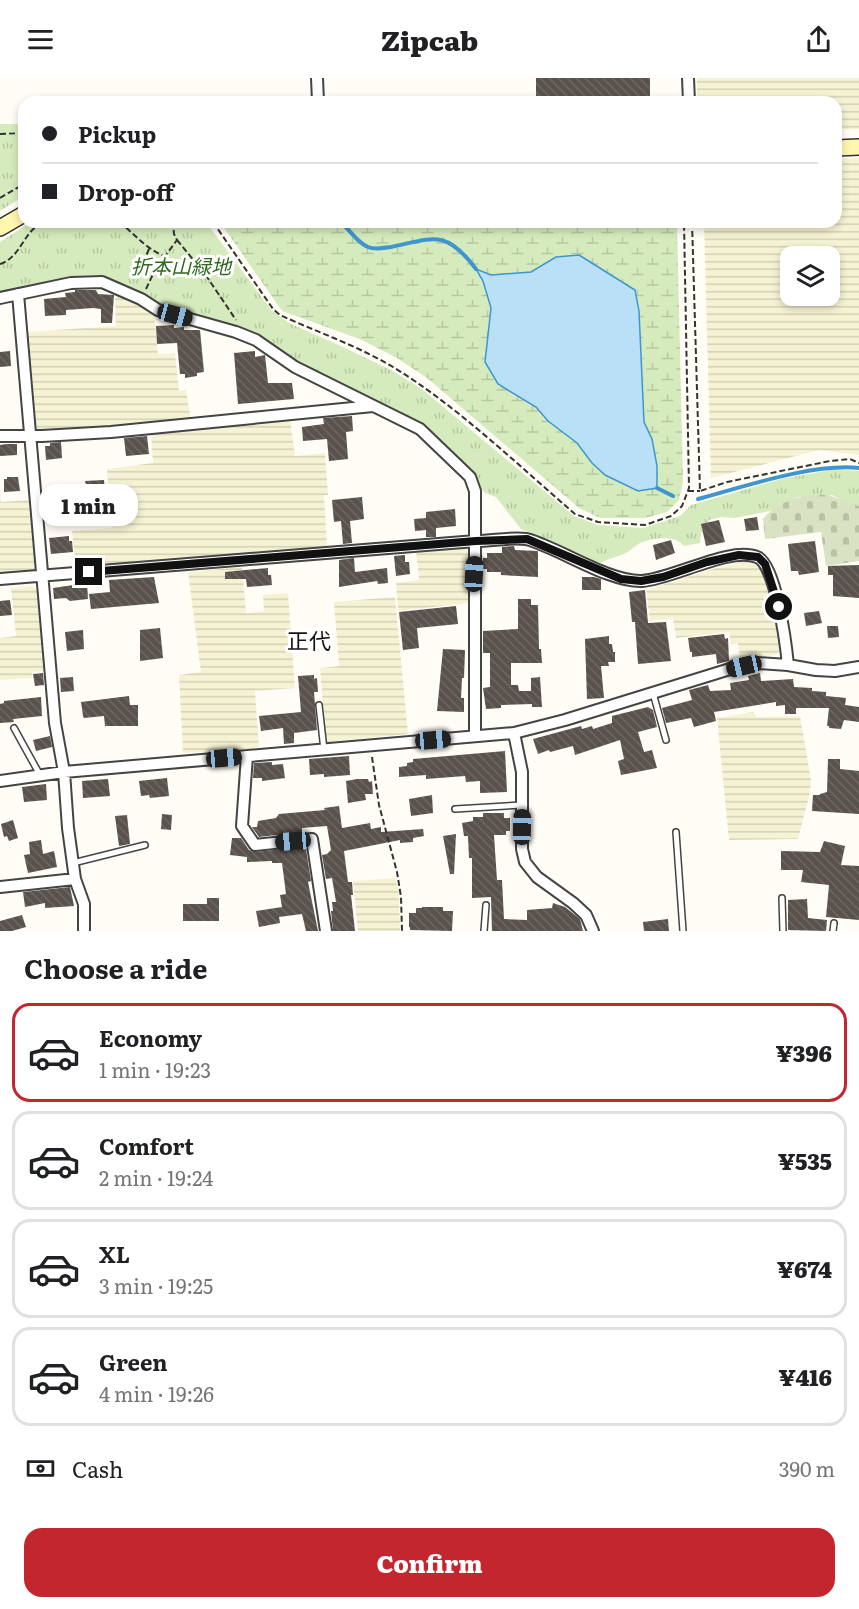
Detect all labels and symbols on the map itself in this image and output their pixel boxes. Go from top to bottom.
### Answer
park label: 折本山緑地 [131,250,233,280]
car [155,302,195,328]
callout: 1 min [40,485,138,527]
car [464,556,484,592]
route end [75,558,102,585]
route start [765,593,792,620]
district label: 正代 [287,623,331,656]
car [724,653,764,679]
car [414,729,452,751]
car [205,747,243,769]
car [513,809,531,845]
car [274,830,312,852]

